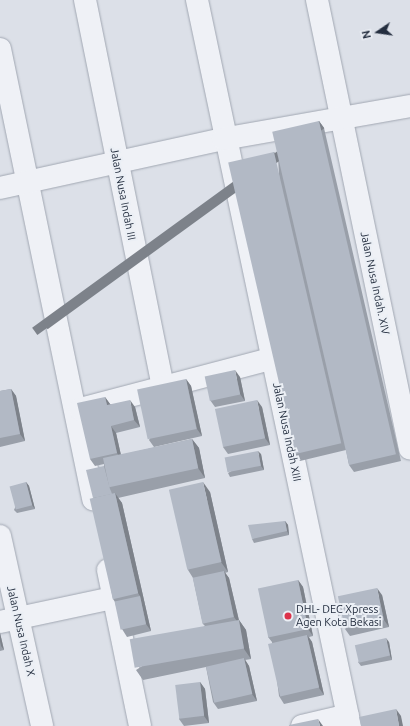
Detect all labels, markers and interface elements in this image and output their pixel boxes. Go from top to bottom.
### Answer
north arrow [358,12,398,52]
text: N [360,29,373,40]
street label: Jalan Nusa Indah III [108,147,138,241]
street label: Jalan Nusa Indah. XIV [358,230,392,336]
street label: Jalan Nusa Indah XIII [270,381,304,483]
street label: Jalan Nusa Indah X [4,585,38,677]
place label: DHL- DEC Xpress Agen Kota Bekasi [296,603,382,629]
marker: DHL- DEC Xpress Agen Kota Bekasi [283,611,293,621]

